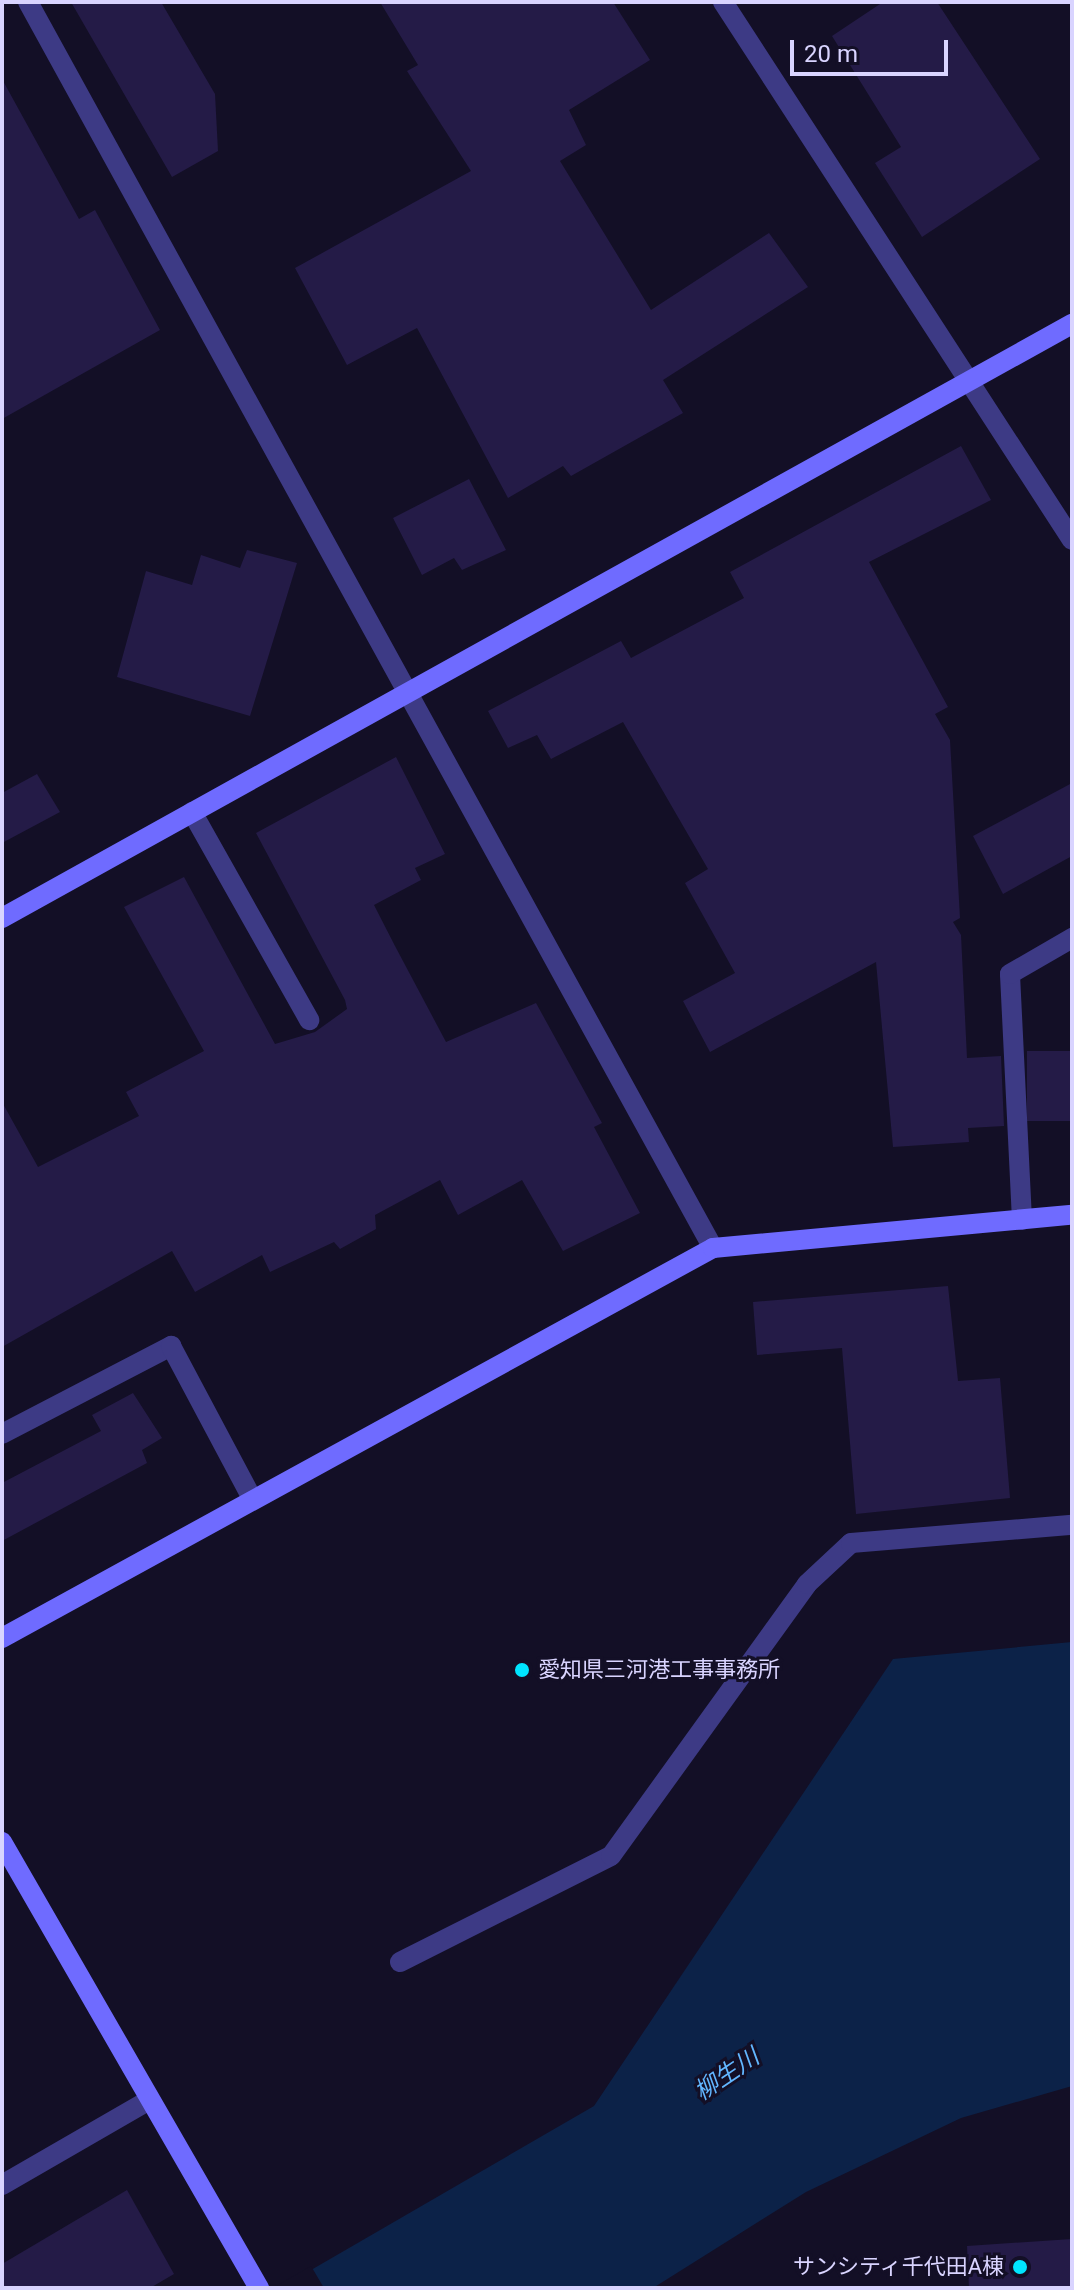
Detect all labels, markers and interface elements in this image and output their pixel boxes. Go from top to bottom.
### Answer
scale bar [794,24,952,74]
text: 20 m [804,40,858,68]
place label: 愛知県三河港工事事務所 [538,1657,780,1683]
marker: 愛知県三河港工事事務所 [513,1661,531,1679]
water label: 柳生川 [689,2043,765,2107]
place label: サンシティ千代田A棟 [792,2254,1004,2280]
marker: サンシティ千代田A棟 [1011,2258,1029,2276]

